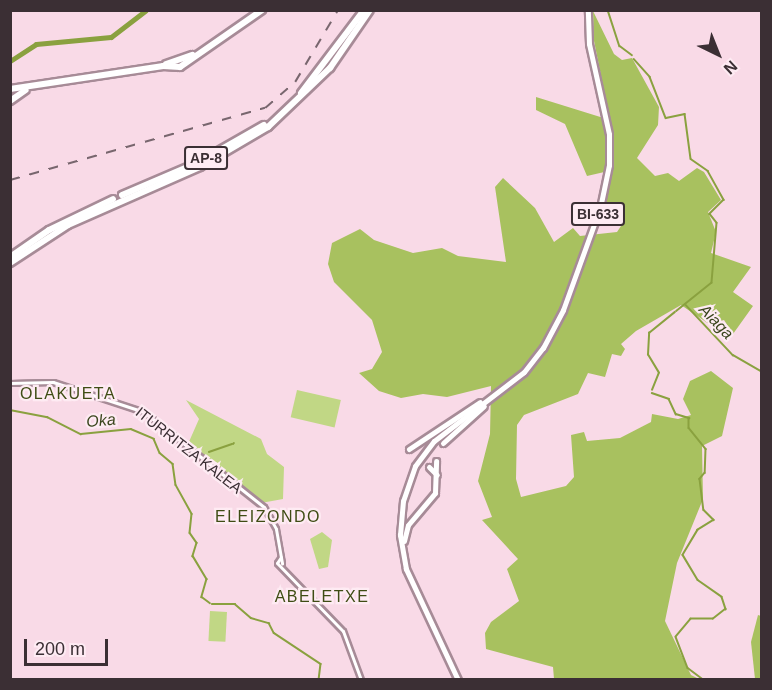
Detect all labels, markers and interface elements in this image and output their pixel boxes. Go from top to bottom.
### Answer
north arrow [688,24,748,84]
text: N [721,57,741,78]
road number: AP-8 [184,147,228,169]
road number: BI-633 [570,203,626,225]
water label: Aiaga [695,301,737,343]
district label: OLAKUETA [20,384,116,404]
street label: ITURRITZA KALEA [132,403,246,497]
water label: Oka [86,410,116,432]
district label: ELEIZONDO [215,507,321,527]
district label: ABELETXE [275,587,369,607]
scale bar [27,627,111,665]
text: 200 m [35,639,85,659]

